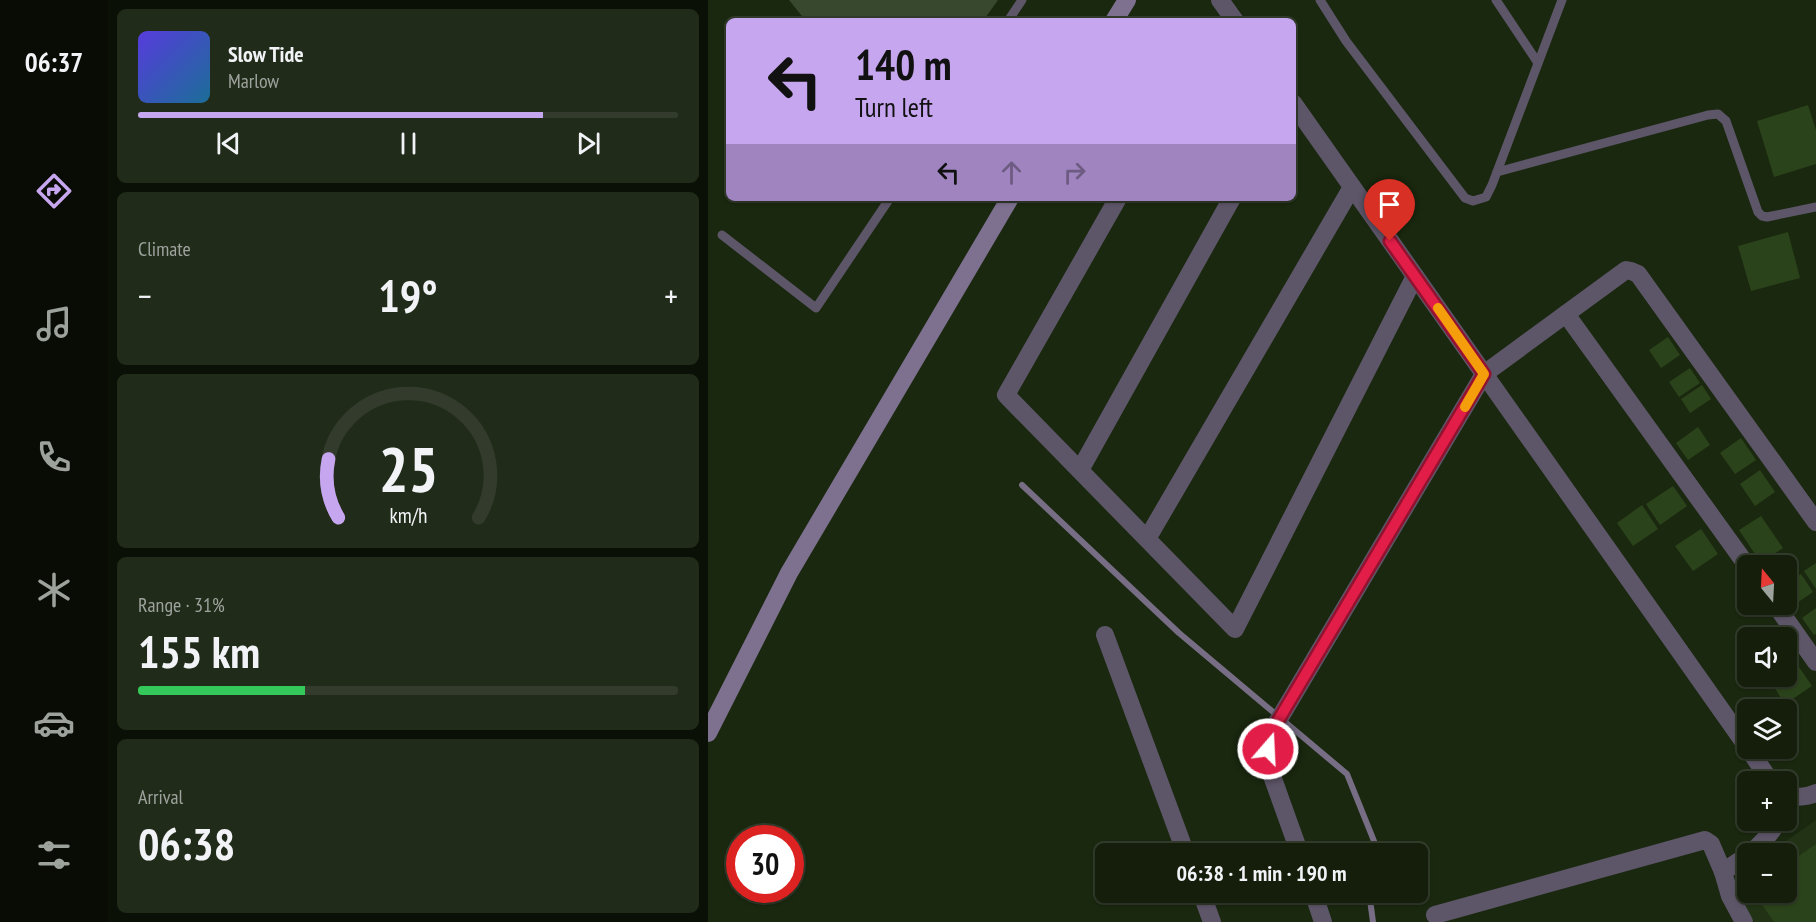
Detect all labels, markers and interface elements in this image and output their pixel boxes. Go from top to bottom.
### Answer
text: 140 m [855,37,952,92]
text: Slow Tide [228,40,304,68]
icon: left [756,42,834,120]
text: 06:37 [25,45,83,79]
text: Marlow [228,68,279,94]
text: Turn left [855,90,933,124]
icon: previous [212,127,245,160]
icon: pause [392,127,425,160]
icon: next [572,127,605,160]
icon: left [932,156,965,189]
icon: ahead [995,156,1028,189]
icon: right [1058,156,1091,189]
icon: directions [33,170,75,212]
pin [1364,179,1415,241]
icon: arrive [1373,188,1406,221]
text: Climate [138,236,191,262]
text: 19° [378,266,438,324]
text: − [138,274,152,317]
text: + [664,274,678,317]
icon: music [33,303,75,345]
text: 25 [378,428,438,509]
icon: phone [33,436,75,478]
text: km/h [389,501,427,529]
north arrow [1737,555,1797,615]
map controls [1737,555,1797,903]
icon: climate [33,569,75,611]
text: Range · 31% [138,592,225,618]
text: 155 km [138,622,260,680]
button: sound [1737,627,1797,687]
button: layers [1737,699,1797,759]
icon: car [33,702,75,744]
position arrow [1236,717,1300,781]
button: + [1737,771,1797,831]
text: Arrival [138,784,183,810]
text: 06:38 [138,814,235,872]
speed limit sign: 30 [726,825,804,903]
icon: filters [33,834,75,876]
button: − [1737,843,1797,903]
text: 06:38 · 1 min · 190 m [1176,859,1347,887]

